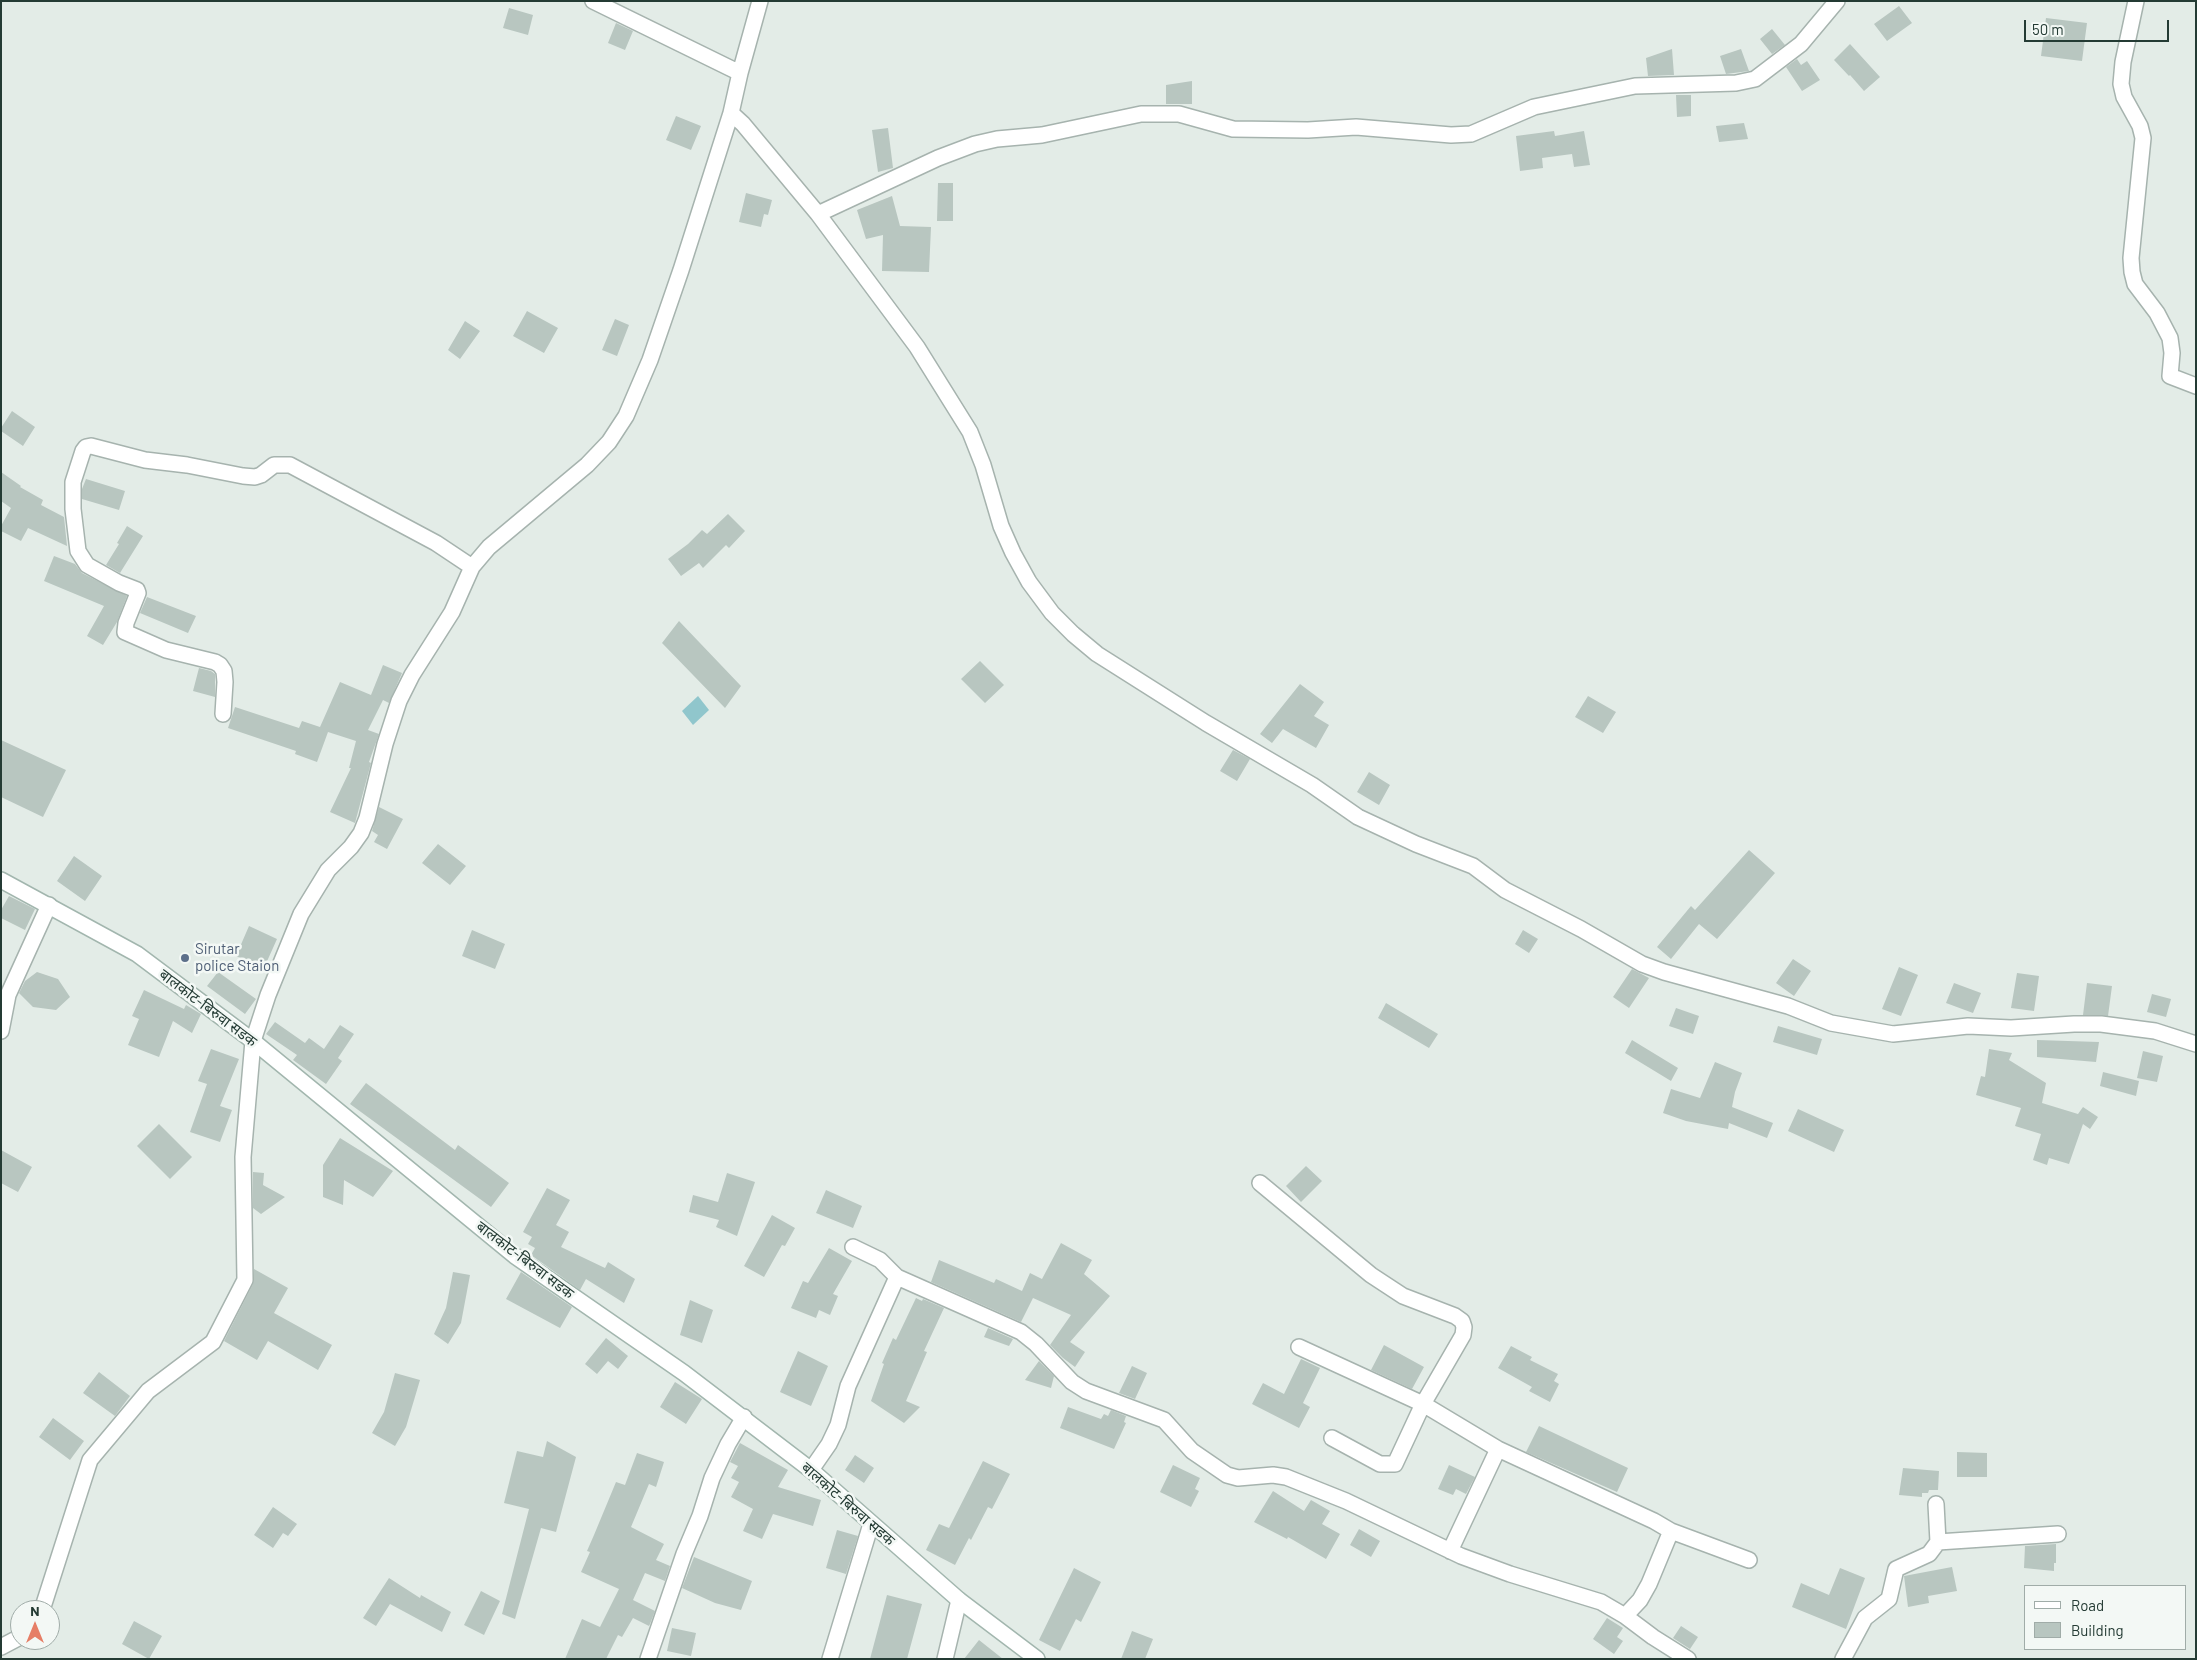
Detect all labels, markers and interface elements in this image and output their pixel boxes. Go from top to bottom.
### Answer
scale bar [2027,10,2172,42]
text: 50 m [2032,20,2064,38]
place label: Sirutar police Staion [195,940,279,975]
marker: Sirutar police Staion [179,952,191,964]
street label: बालकोट-बिरुवा सडक [156,965,260,1051]
street label: बालकोट-बिरुवा सडक [473,1217,577,1303]
street label: बालकोट-बिरुवा सडक [798,1459,898,1549]
legend [2024,1585,2187,1650]
text: Road [2071,1596,2104,1614]
north arrow [10,1600,60,1650]
text: N [30,1602,40,1619]
text: Building [2071,1621,2124,1639]

